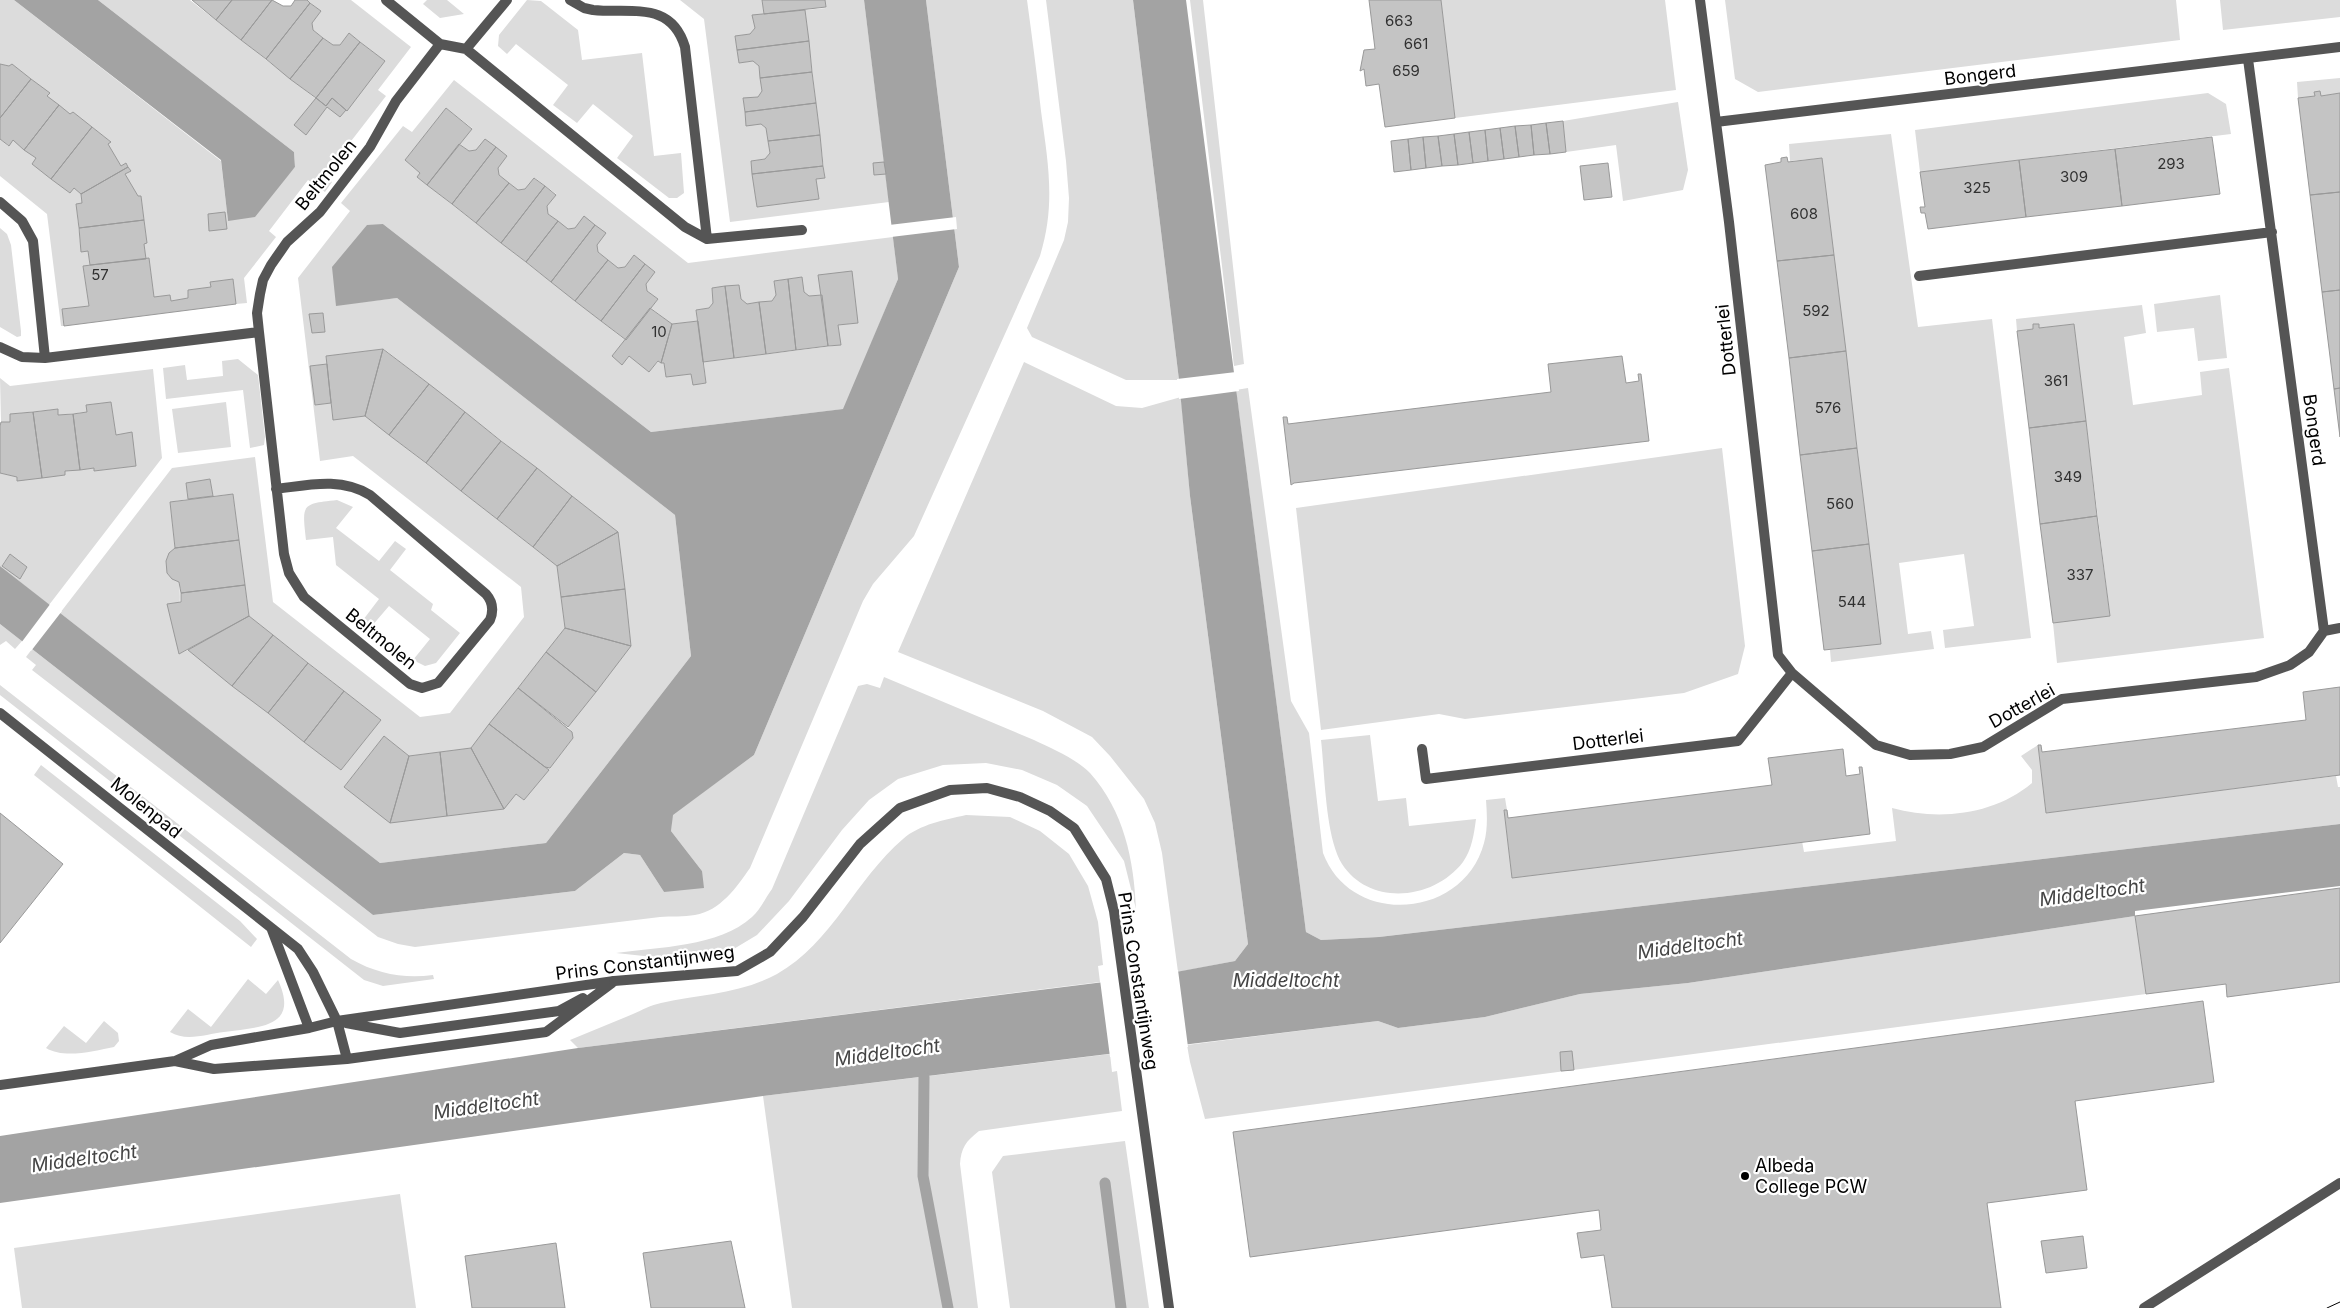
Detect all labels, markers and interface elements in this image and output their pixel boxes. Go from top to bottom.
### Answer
house number: 663 [1385,11,1413,30]
house number: 661 [1404,34,1428,53]
street label: Bongerd [1943,60,2017,89]
house number: 659 [1392,61,1420,80]
street label: Beltmolen [291,135,360,214]
house number: 293 [2157,154,2185,173]
house number: 309 [2060,167,2088,186]
house number: 325 [1963,178,1991,197]
house number: 608 [1790,204,1818,223]
house number: 57 [91,265,109,284]
house number: 592 [1802,301,1830,320]
street label: Dotterlei [1711,303,1740,377]
house number: 10 [651,322,667,341]
house number: 361 [2044,371,2068,390]
street label: Bongerd [2299,393,2330,467]
house number: 576 [1815,398,1841,417]
house number: 349 [2054,467,2082,486]
house number: 560 [1826,494,1854,513]
house number: 337 [2066,565,2094,584]
house number: 544 [1838,592,1866,611]
street label: Beltmolen [342,604,421,673]
street label: Dotterlei [1985,679,2058,732]
street label: Dotterlei [1571,725,1645,754]
street label: Molenpad [107,773,186,842]
water label: Middeltocht [2038,874,2147,911]
street label: Prins Constantijnweg [1114,890,1163,1072]
water label: Middeltocht [1636,927,1745,964]
street label: Prins Constantijnweg [554,941,736,984]
water label: Middeltocht [1233,969,1340,992]
water label: Middeltocht [833,1034,942,1071]
water label: Middeltocht [432,1087,541,1124]
water label: Middeltocht [30,1140,139,1177]
place label: Albeda College PCW [1755,1155,1867,1197]
marker: Albeda College PCW [1739,1170,1751,1182]

